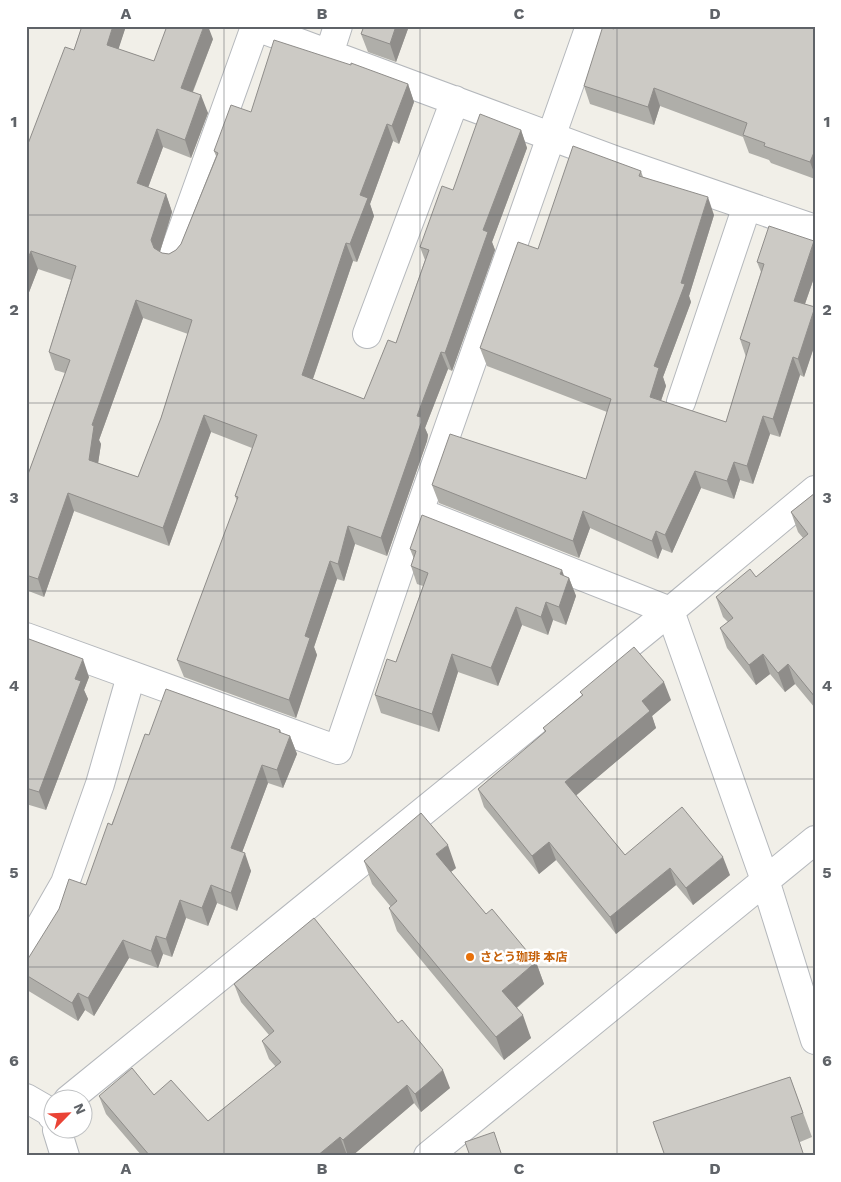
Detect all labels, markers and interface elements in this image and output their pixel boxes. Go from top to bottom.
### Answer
text: A [121,4,132,23]
text: B [317,4,328,23]
text: C [514,4,525,23]
text: D [709,4,721,23]
text: 1 [11,112,17,131]
text: 1 [824,112,830,131]
text: 2 [9,300,19,319]
text: 2 [822,300,832,319]
text: 3 [9,488,19,507]
text: 3 [822,488,832,507]
text: 4 [9,676,19,695]
text: 4 [822,676,832,695]
text: 5 [9,863,19,882]
text: 5 [822,863,832,882]
place label: さとう珈琲 本店 [480,950,567,964]
marker: さとう珈琲 本店 [464,951,476,963]
text: 6 [9,1051,19,1070]
text: 6 [822,1051,832,1070]
north arrow [42,1090,92,1140]
text: N [70,1101,89,1117]
text: A [121,1159,132,1178]
text: B [317,1159,328,1178]
text: C [514,1159,525,1178]
text: D [709,1159,721,1178]

